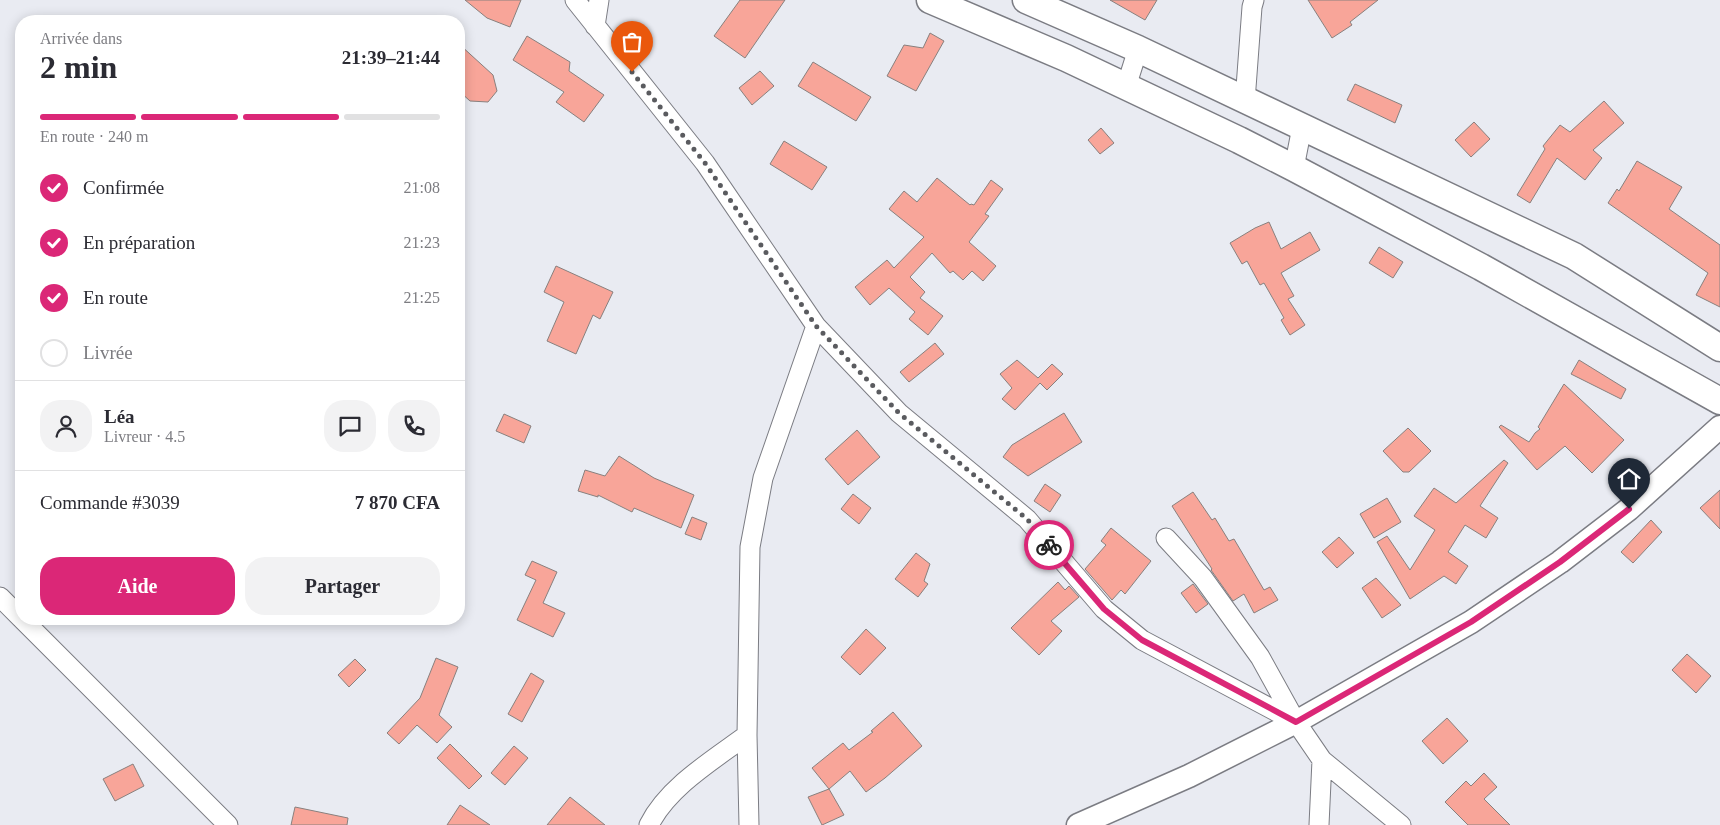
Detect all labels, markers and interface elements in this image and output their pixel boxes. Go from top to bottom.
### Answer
pin [611,21,653,72]
icon: bag [618,28,646,56]
text: Arrivée dans [40,30,122,47]
text: 21:39–21:44 [342,47,440,68]
text: 2 min [40,49,117,85]
text: En route · 240 m [40,128,148,145]
icon: check [40,174,68,202]
text: Confirmée [83,177,164,198]
text: 21:08 [404,179,440,196]
icon: check [40,229,68,257]
text: En préparation [83,232,195,253]
text: 21:23 [404,234,440,251]
icon: check [40,284,68,312]
text: En route [83,287,148,308]
text: 21:25 [404,289,440,306]
text: Livrée [83,342,133,363]
button: person [40,400,92,452]
button: chat [324,400,376,452]
button: phone [388,400,440,452]
text: Léa [104,406,135,427]
text: Livreur · 4.5 [104,428,185,445]
pin [1608,458,1650,509]
icon: home [1615,465,1643,493]
text: Commande #3039 [40,492,180,513]
text: 7 870 CFA [355,492,440,513]
courier [1024,520,1074,570]
icon: bike [1035,531,1063,559]
button: Aide [40,557,235,615]
button: Partager [245,557,440,615]

